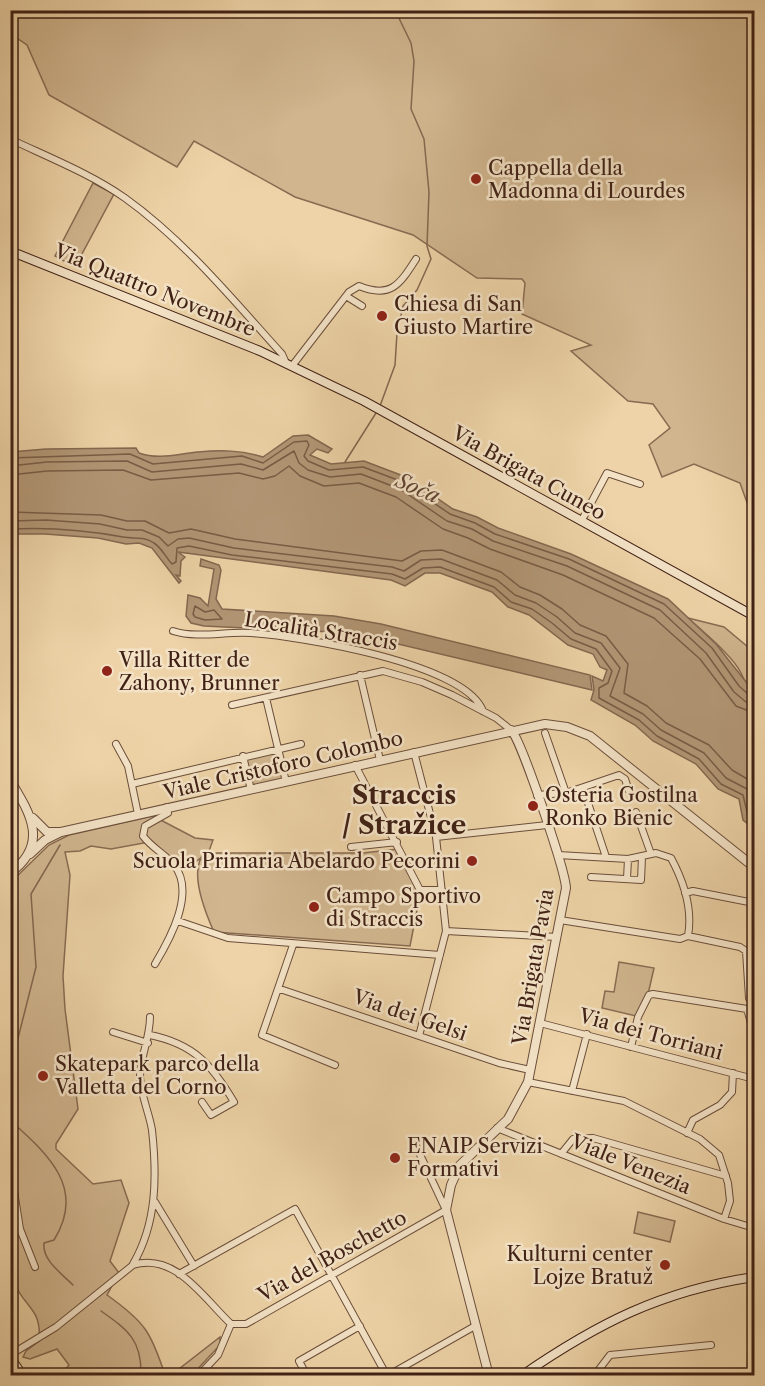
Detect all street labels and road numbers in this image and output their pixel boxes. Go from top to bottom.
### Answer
street label: Via Quattro Novembre [50,238,259,341]
street label: Via Brigata Cuneo [447,420,610,525]
street label: Località Straccis [243,607,399,655]
street label: Viale Cristoforo Colombo [160,726,405,804]
street label: Via Brigata Pavia [507,886,559,1048]
street label: Via dei Gelsi [349,984,470,1046]
street label: Via dei Torriani [576,1003,726,1065]
street label: Viale Venezia [567,1129,695,1199]
street label: Via del Boschetto [253,1205,411,1307]

